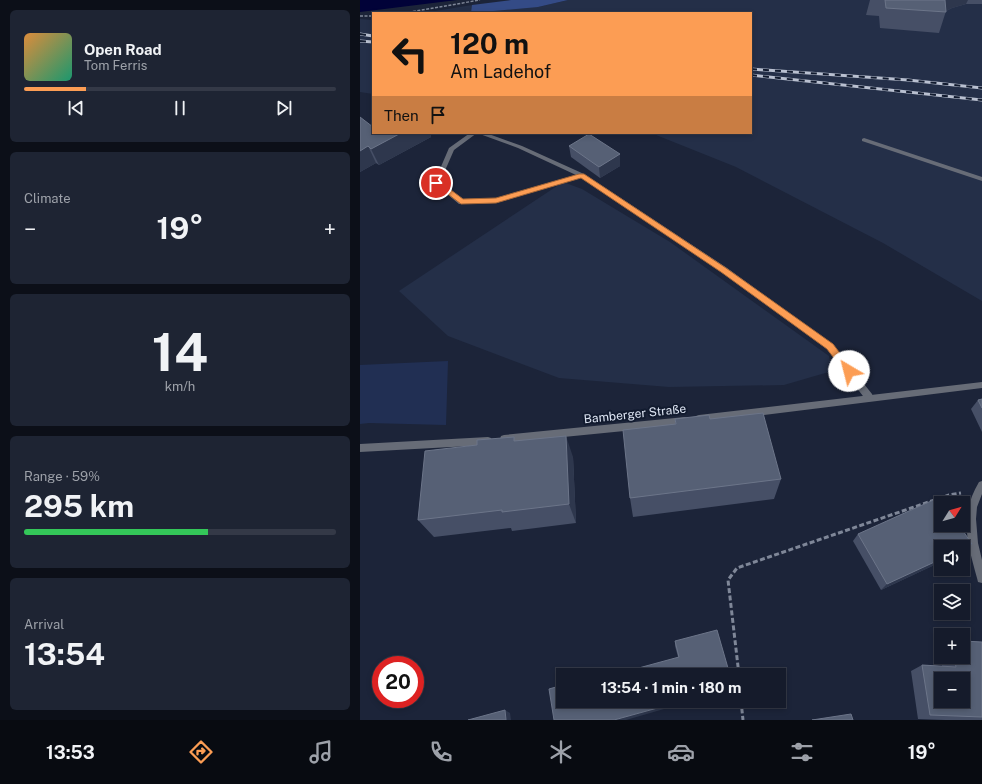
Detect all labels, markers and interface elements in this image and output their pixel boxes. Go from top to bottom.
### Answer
text: 120 m [450,27,529,60]
icon: left [384,28,436,80]
text: Open Road [84,41,162,58]
text: Tom Ferris [84,58,147,73]
text: Am Ladehof [450,61,551,82]
icon: previous [65,97,87,119]
icon: pause [169,97,191,119]
icon: next [273,97,295,119]
icon: arrive [427,104,449,126]
text: Then [384,107,419,124]
pin [419,166,453,200]
icon: arrive [425,172,447,194]
text: Climate [24,191,71,206]
text: 19° [157,210,203,246]
text: − [24,216,36,242]
text: + [324,216,336,242]
text: 14 [152,322,208,383]
position arrow [828,350,870,392]
text: km/h [165,379,195,394]
street label: Bamberger Straße [583,402,687,426]
text: Range · 59% [24,469,100,484]
text: 295 km [24,488,134,524]
north arrow [934,496,970,532]
map controls [934,496,970,708]
button: sound [934,540,970,576]
button: layers [934,584,970,620]
text: Arrival [24,617,64,632]
button: + [934,628,970,664]
text: 13:54 [24,636,105,672]
speed limit sign: 20 [372,656,424,708]
button: − [934,672,970,708]
text: 13:54 · 1 min · 180 m [601,679,741,696]
icon: directions [187,738,215,766]
icon: music [307,738,335,766]
icon: phone [427,738,455,766]
icon: climate [547,738,575,766]
icon: car [667,738,695,766]
icon: filters [788,738,816,766]
text: 13:53 [46,742,95,763]
text: 19° [908,742,936,763]

